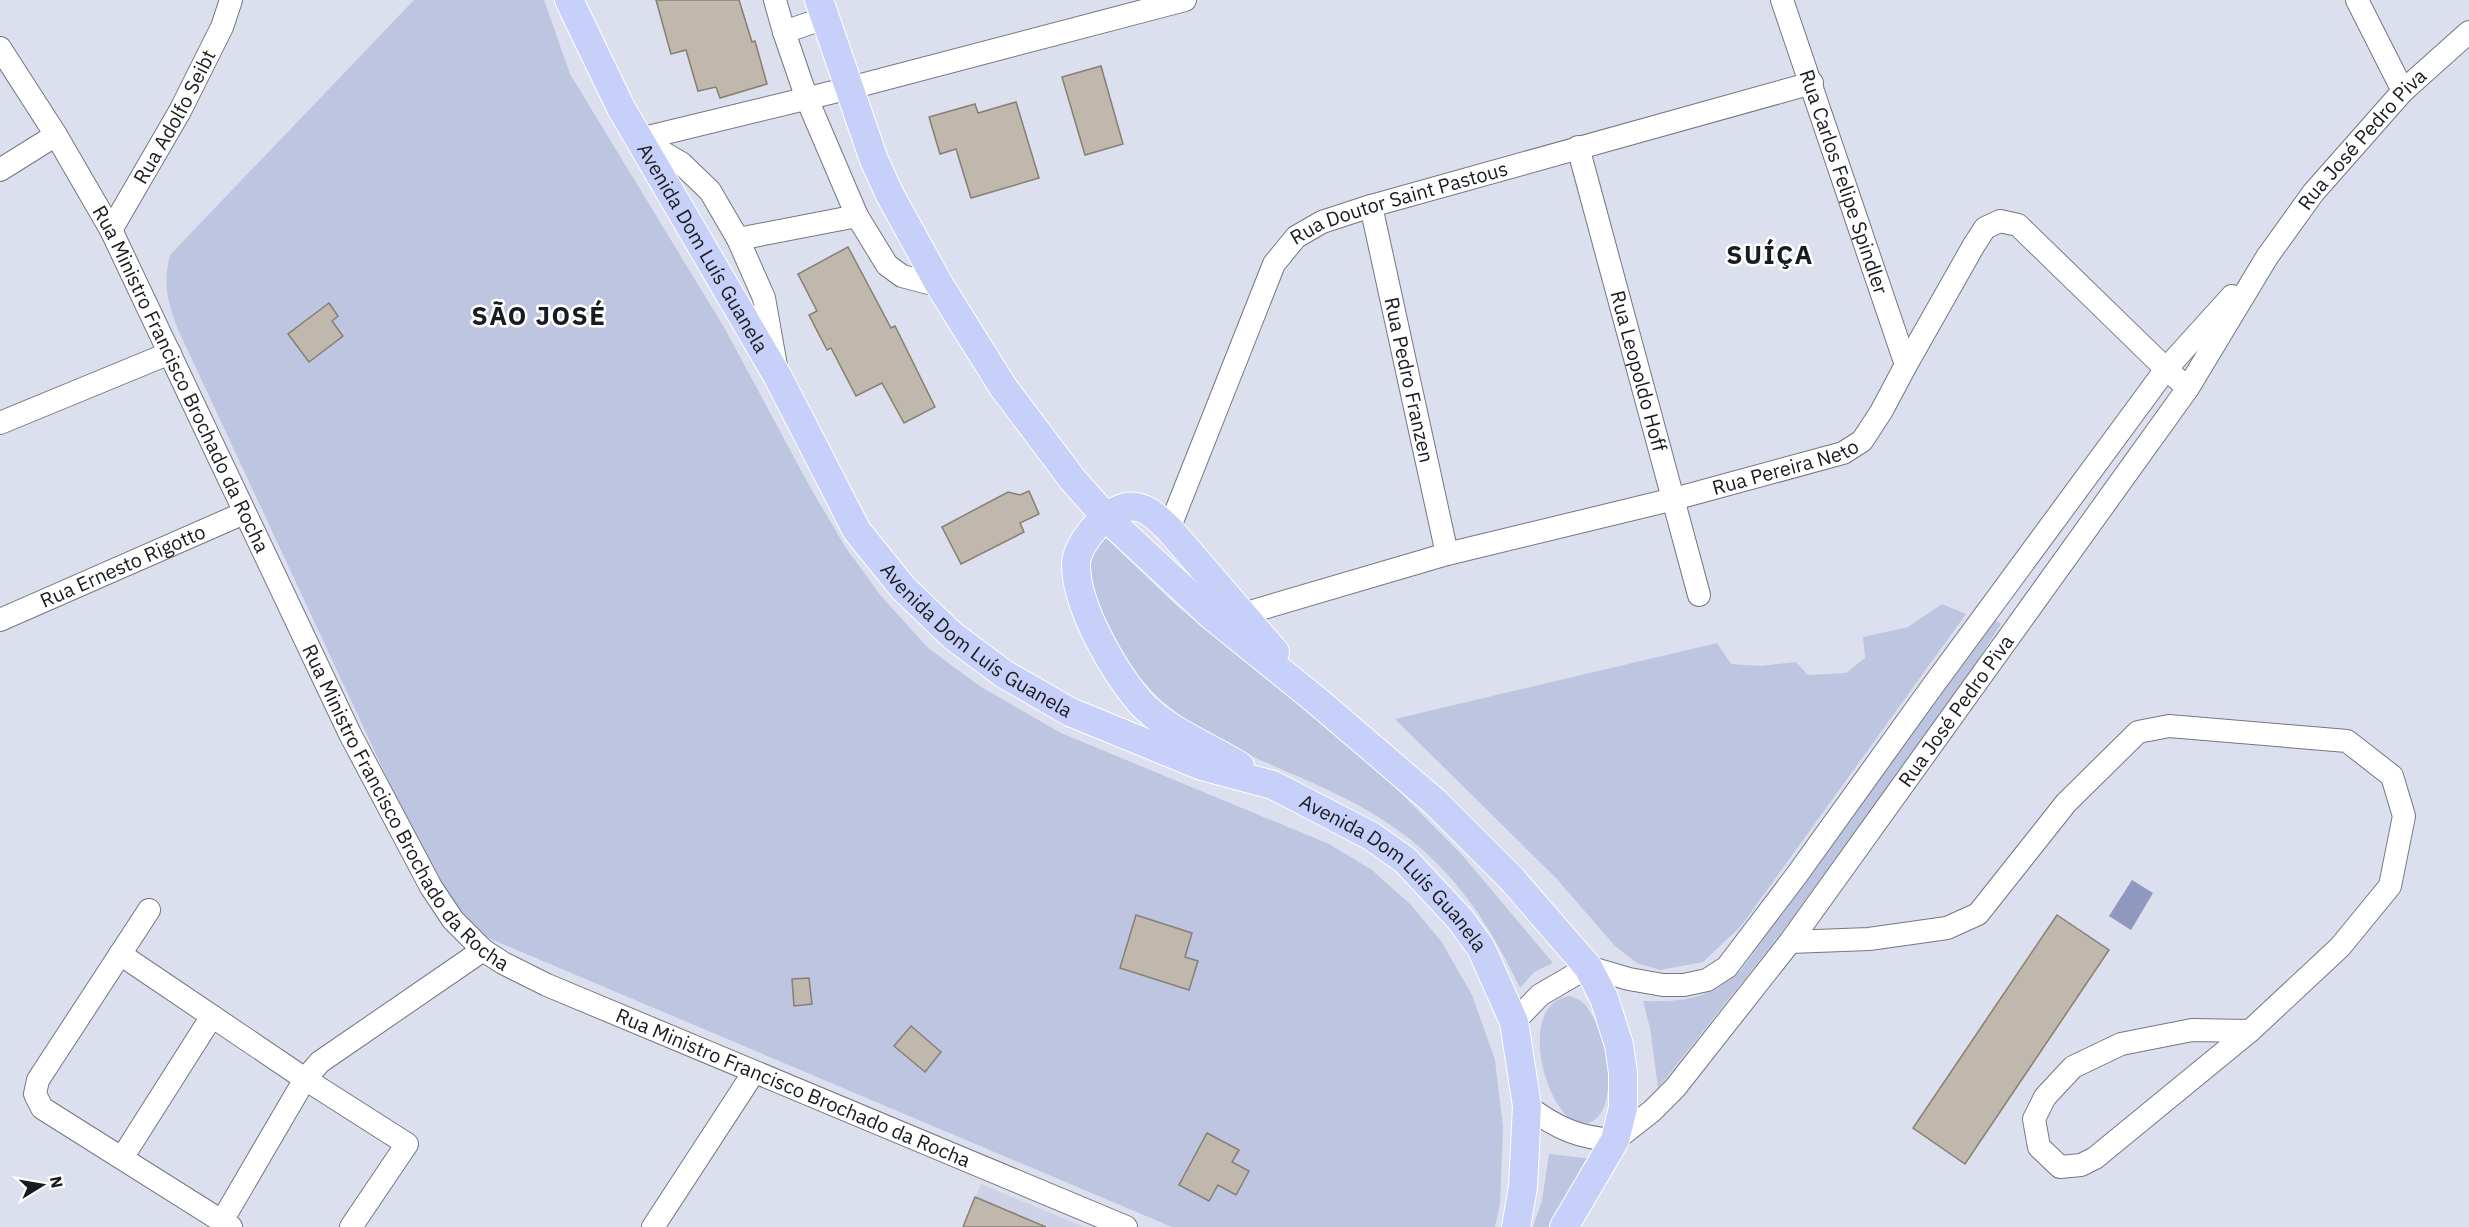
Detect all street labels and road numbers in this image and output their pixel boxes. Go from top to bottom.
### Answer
street label: Rua Adolfo Seibt [127,45,222,189]
street label: Rua José Pedro Piva [2291,62,2432,215]
street label: Rua Carlos Felipe Spindler [1794,66,1895,298]
street label: Avenida Dom Luís Guanela [631,138,775,358]
street label: Rua Doutor Saint Pastous [1285,155,1511,251]
street label: Rua Ministro Francisco Brochado da Rocha [87,200,276,557]
street label: Rua Leopoldo Hoff [1604,287,1674,455]
street label: Rua Pedro Franzen [1378,295,1441,465]
street label: Rua Pereira Neto [1709,432,1864,501]
street label: Rua Ernesto Rigotto [36,518,209,614]
street label: Avenida Dom Luís Guanela [875,557,1078,724]
street label: Rua José Pedro Piva [1892,629,2020,792]
street label: Rua Ministro Francisco Brochado da Rocha [296,639,515,977]
street label: Avenida Dom Luís Guanela [1295,787,1494,957]
street label: Rua Ministro Francisco Brochado da Rocha [612,1001,975,1174]

